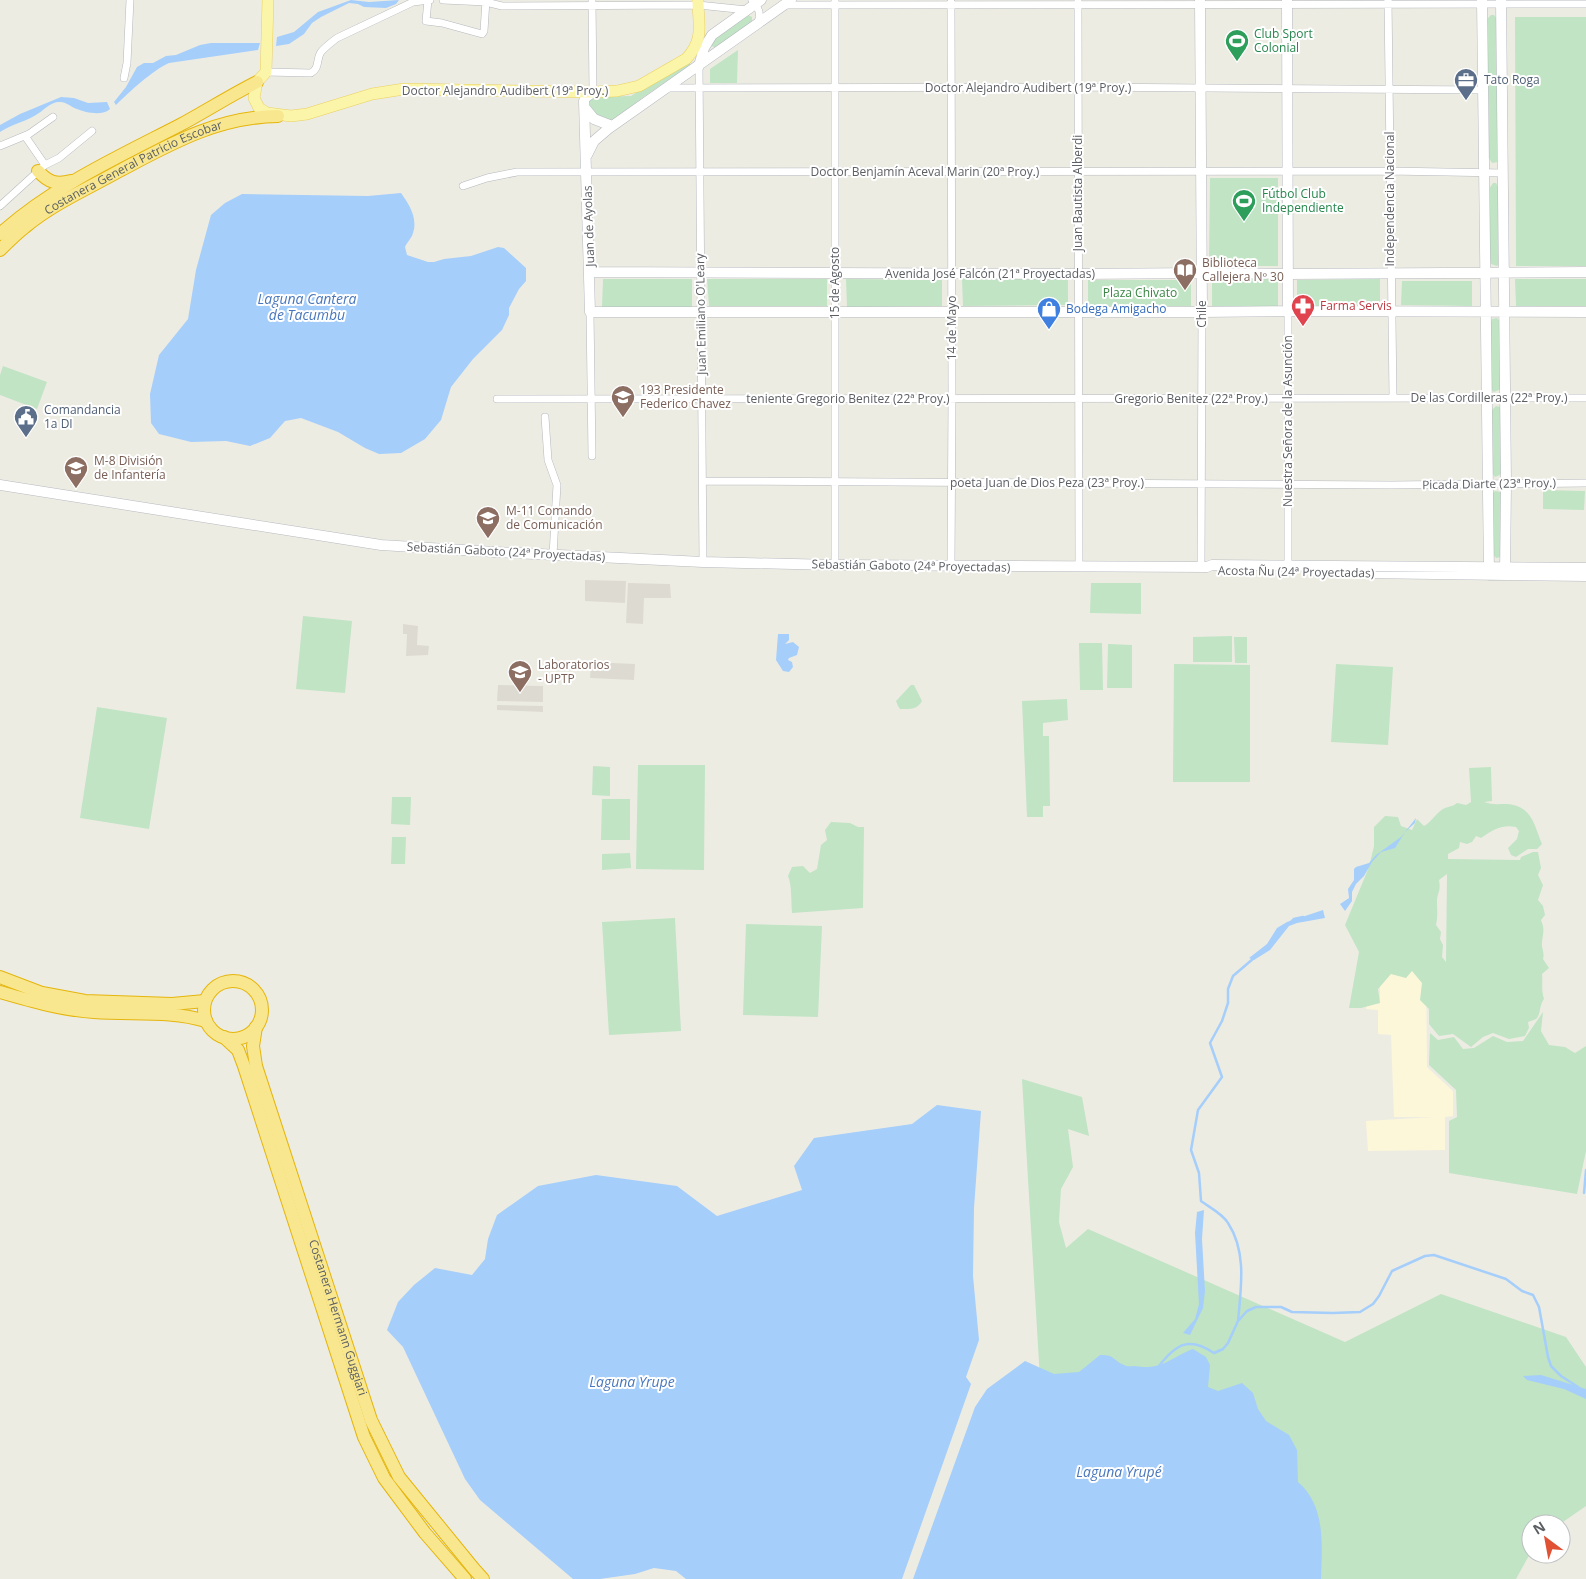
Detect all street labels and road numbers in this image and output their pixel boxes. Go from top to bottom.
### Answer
street label: Doctor Alejandro Audibert (19ª Proy.) [925,79,1132,96]
street label: Doctor Alejandro Audibert (19ª Proy.) [402,82,609,99]
street label: Costanera General Patricio Escobar [41,116,224,219]
street label: Independencia Nacional [1381,132,1398,267]
street label: Juan Bautista Alberdi [1069,135,1086,252]
street label: Doctor Benjamín Aceval Marin (20ª Proy.) [811,163,1040,180]
street label: Juan de Ayolas [579,185,598,268]
street label: 15 de Agosto [826,247,843,319]
street label: Juan Emiliano O'Leary [691,252,710,376]
street label: Avenida José Falcón (21ª Proyectadas) [885,265,1095,282]
street label: 14 de Mayo [943,296,960,360]
street label: Chile [1193,300,1210,328]
street label: Nuestra Señora de la Asunción [1279,335,1296,507]
street label: De las Cordilleras (22ª Proy.) [1410,389,1568,406]
street label: teniente Gregorio Benitez (22ª Proy.) [746,390,950,407]
street label: Gregorio Benitez (22ª Proy.) [1114,390,1268,407]
street label: poeta Juan de Dios Peza (23ª Proy.) [950,474,1145,491]
street label: Picada Diarte (23ª Proy.) [1422,474,1557,493]
street label: Sebastián Gaboto (24ª Proyectadas) [406,538,606,565]
street label: Sebastián Gaboto (24ª Proyectadas) [812,555,1011,576]
street label: Acosta Ñu (24ª Proyectadas) [1218,562,1375,581]
street label: Costanera Hermann Guggiari [305,1237,372,1398]

